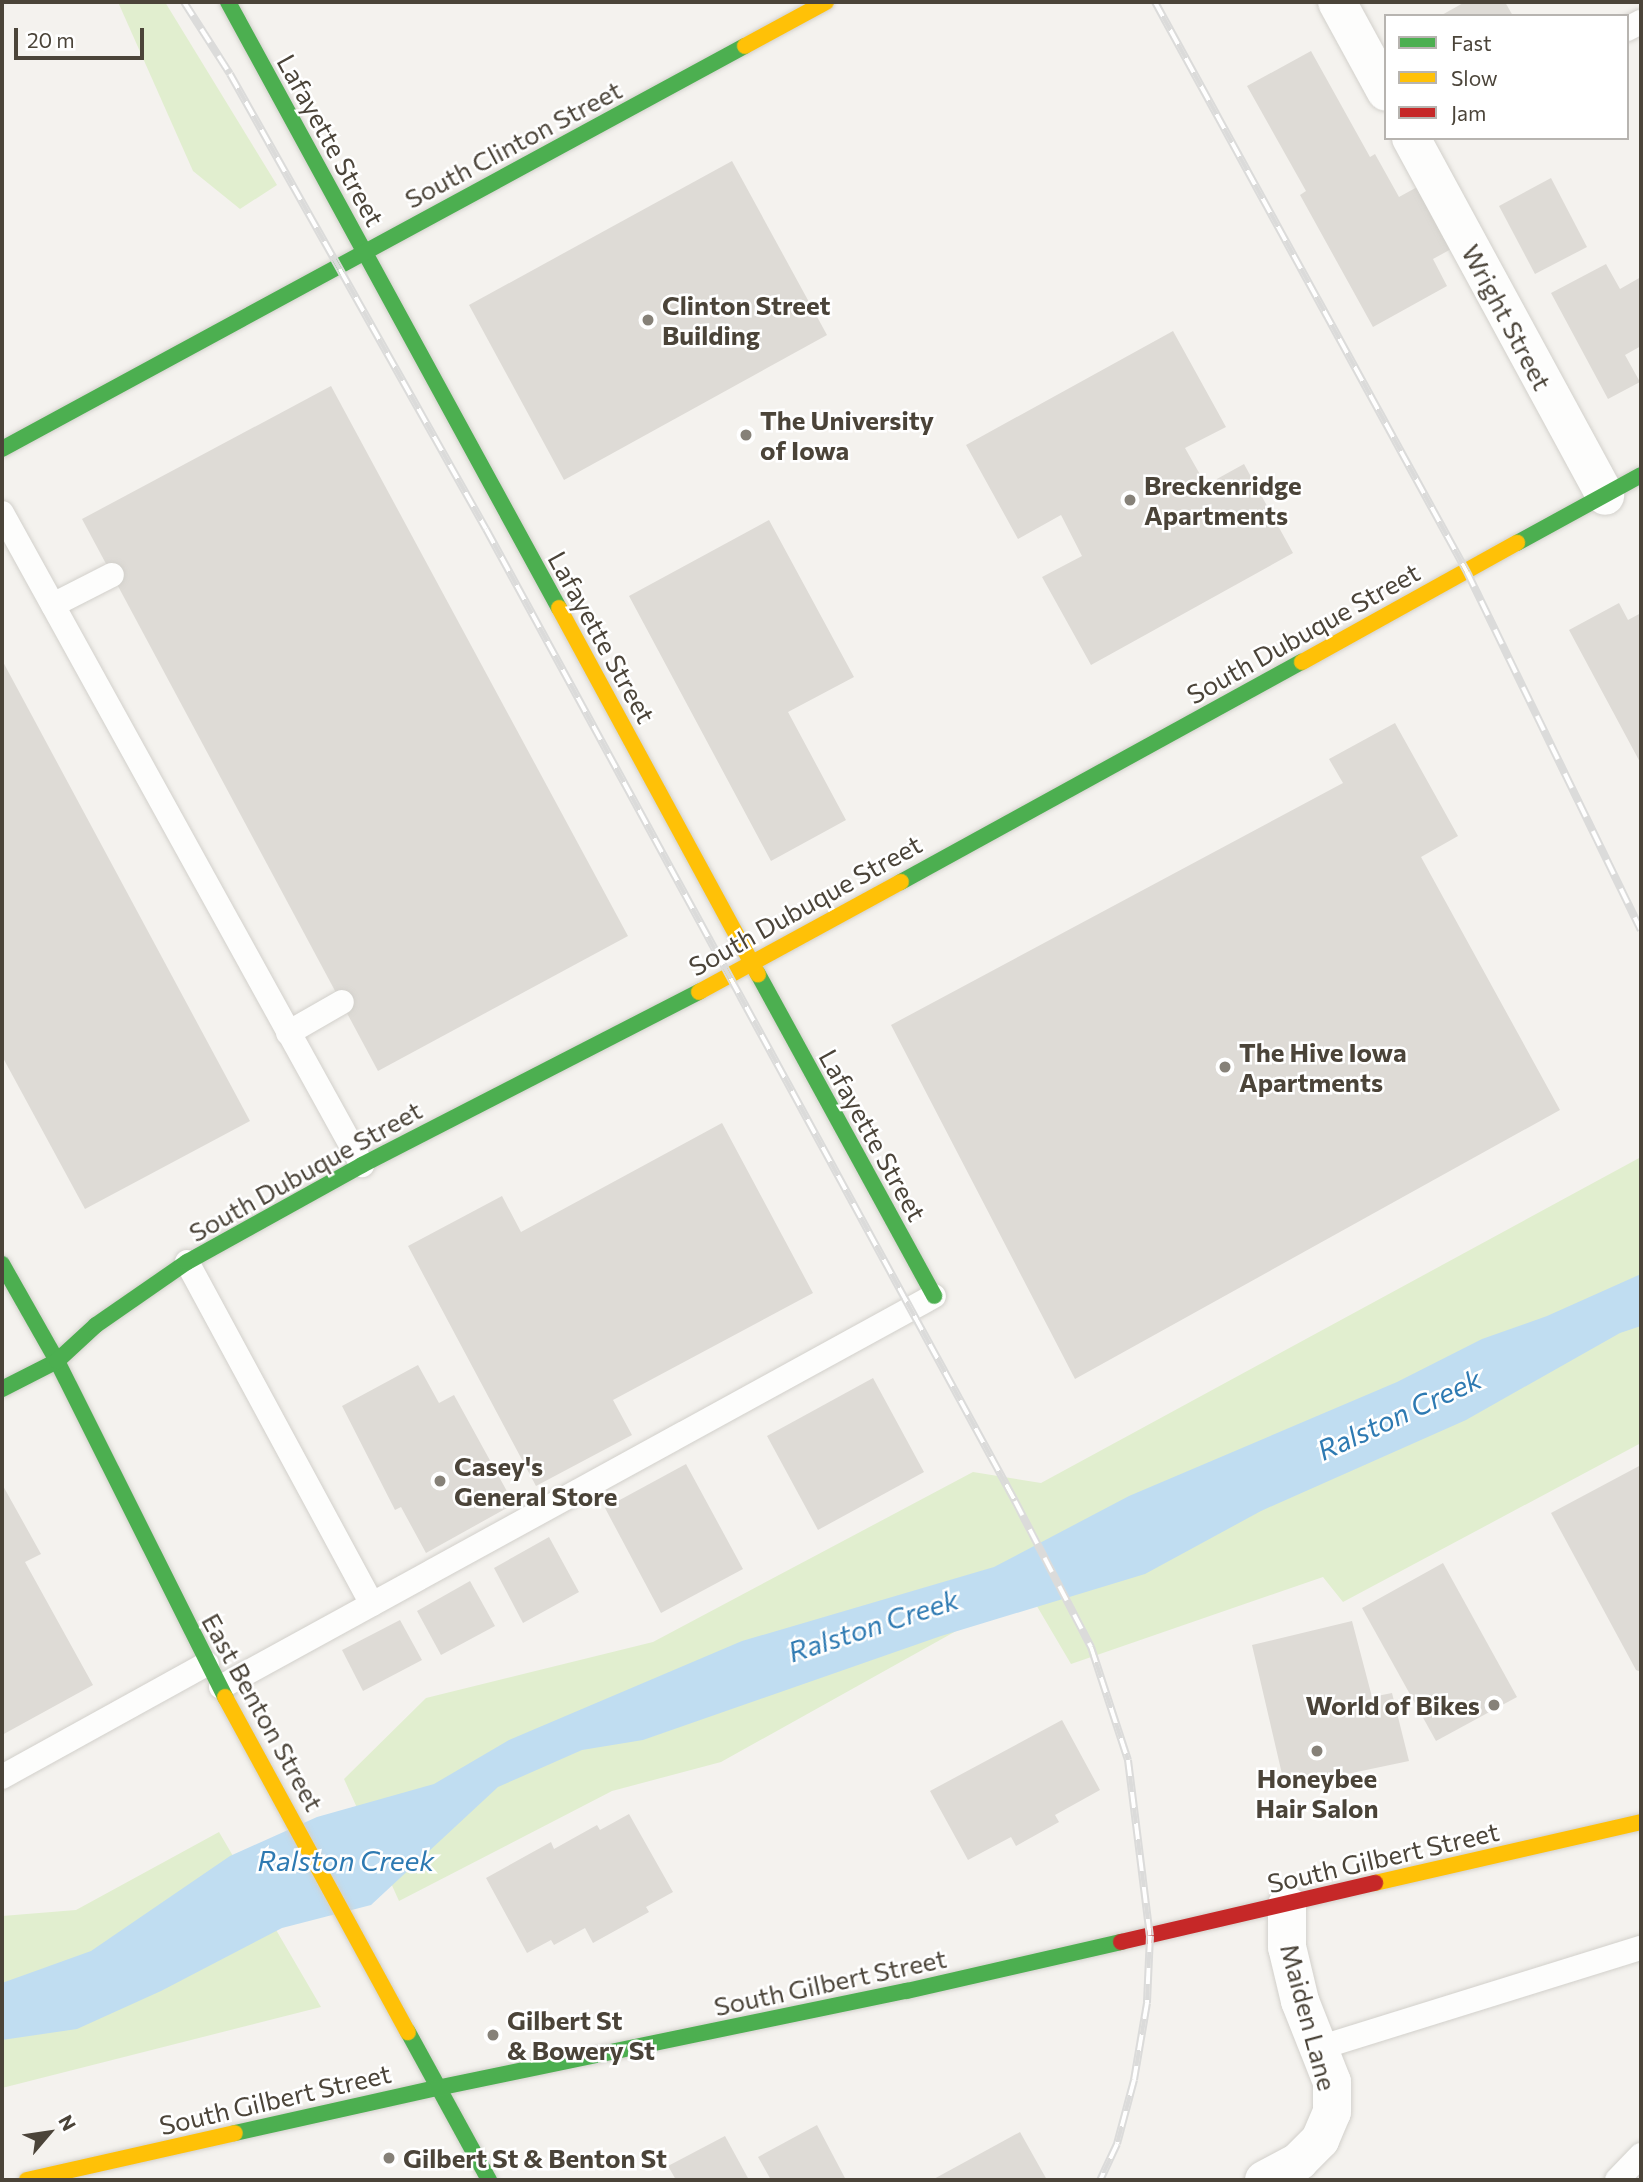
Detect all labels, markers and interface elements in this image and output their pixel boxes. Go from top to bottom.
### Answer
scale bar [18,14,147,58]
legend [1384,14,1629,140]
text: 20 m [27,27,75,52]
text: Fast [1451,30,1492,55]
street label: Lafayette Street [271,49,391,231]
text: Slow [1451,65,1498,90]
street label: South Clinton Street [399,74,627,214]
text: Jam [1451,100,1486,125]
street label: Wright Street [1456,239,1558,395]
place label: Clinton Street Building [662,289,831,350]
marker: Clinton Street Building [640,312,656,328]
place label: The University of Iowa [760,404,934,466]
marker: The University of Iowa [738,427,754,443]
place label: Breckenridge Apartments [1144,469,1302,530]
marker: Breckenridge Apartments [1122,492,1138,508]
street label: Lafayette Street [542,546,662,728]
street label: South Dubuque Street [1181,556,1425,710]
street label: South Dubuque Street [683,828,927,982]
place label: The Hive Iowa Apartments [1239,1036,1407,1098]
street label: Lafayette Street [813,1044,933,1226]
marker: The Hive Iowa Apartments [1217,1059,1233,1075]
street label: South Dubuque Street [183,1094,427,1248]
water label: Ralston Creek [1312,1361,1486,1467]
place label: Casey's General Store [454,1450,617,1512]
marker: Casey's General Store [432,1473,448,1489]
water label: Ralston Creek [784,1582,962,1668]
street label: East Benton Street [196,1608,330,1816]
place label: World of Bikes [1306,1689,1480,1721]
marker: World of Bikes [1486,1697,1502,1713]
marker: Honeybee Hair Salon [1309,1743,1325,1759]
place label: Honeybee Hair Salon [1255,1762,1379,1824]
street label: South Gilbert Street [1264,1815,1502,1899]
water label: Ralston Creek [257,1843,435,1877]
street label: Maiden Lane [1274,1940,1344,2094]
street label: South Gilbert Street [711,1942,949,2022]
place label: Gilbert St & Bowery St [507,2004,655,2066]
marker: Gilbert St & Bowery St [485,2027,501,2043]
street label: South Gilbert Street [156,2057,394,2141]
north arrow [14,2098,84,2168]
text: N [54,2111,81,2134]
place label: Gilbert St & Benton St [403,2142,667,2174]
marker: Gilbert St & Benton St [381,2150,397,2166]

